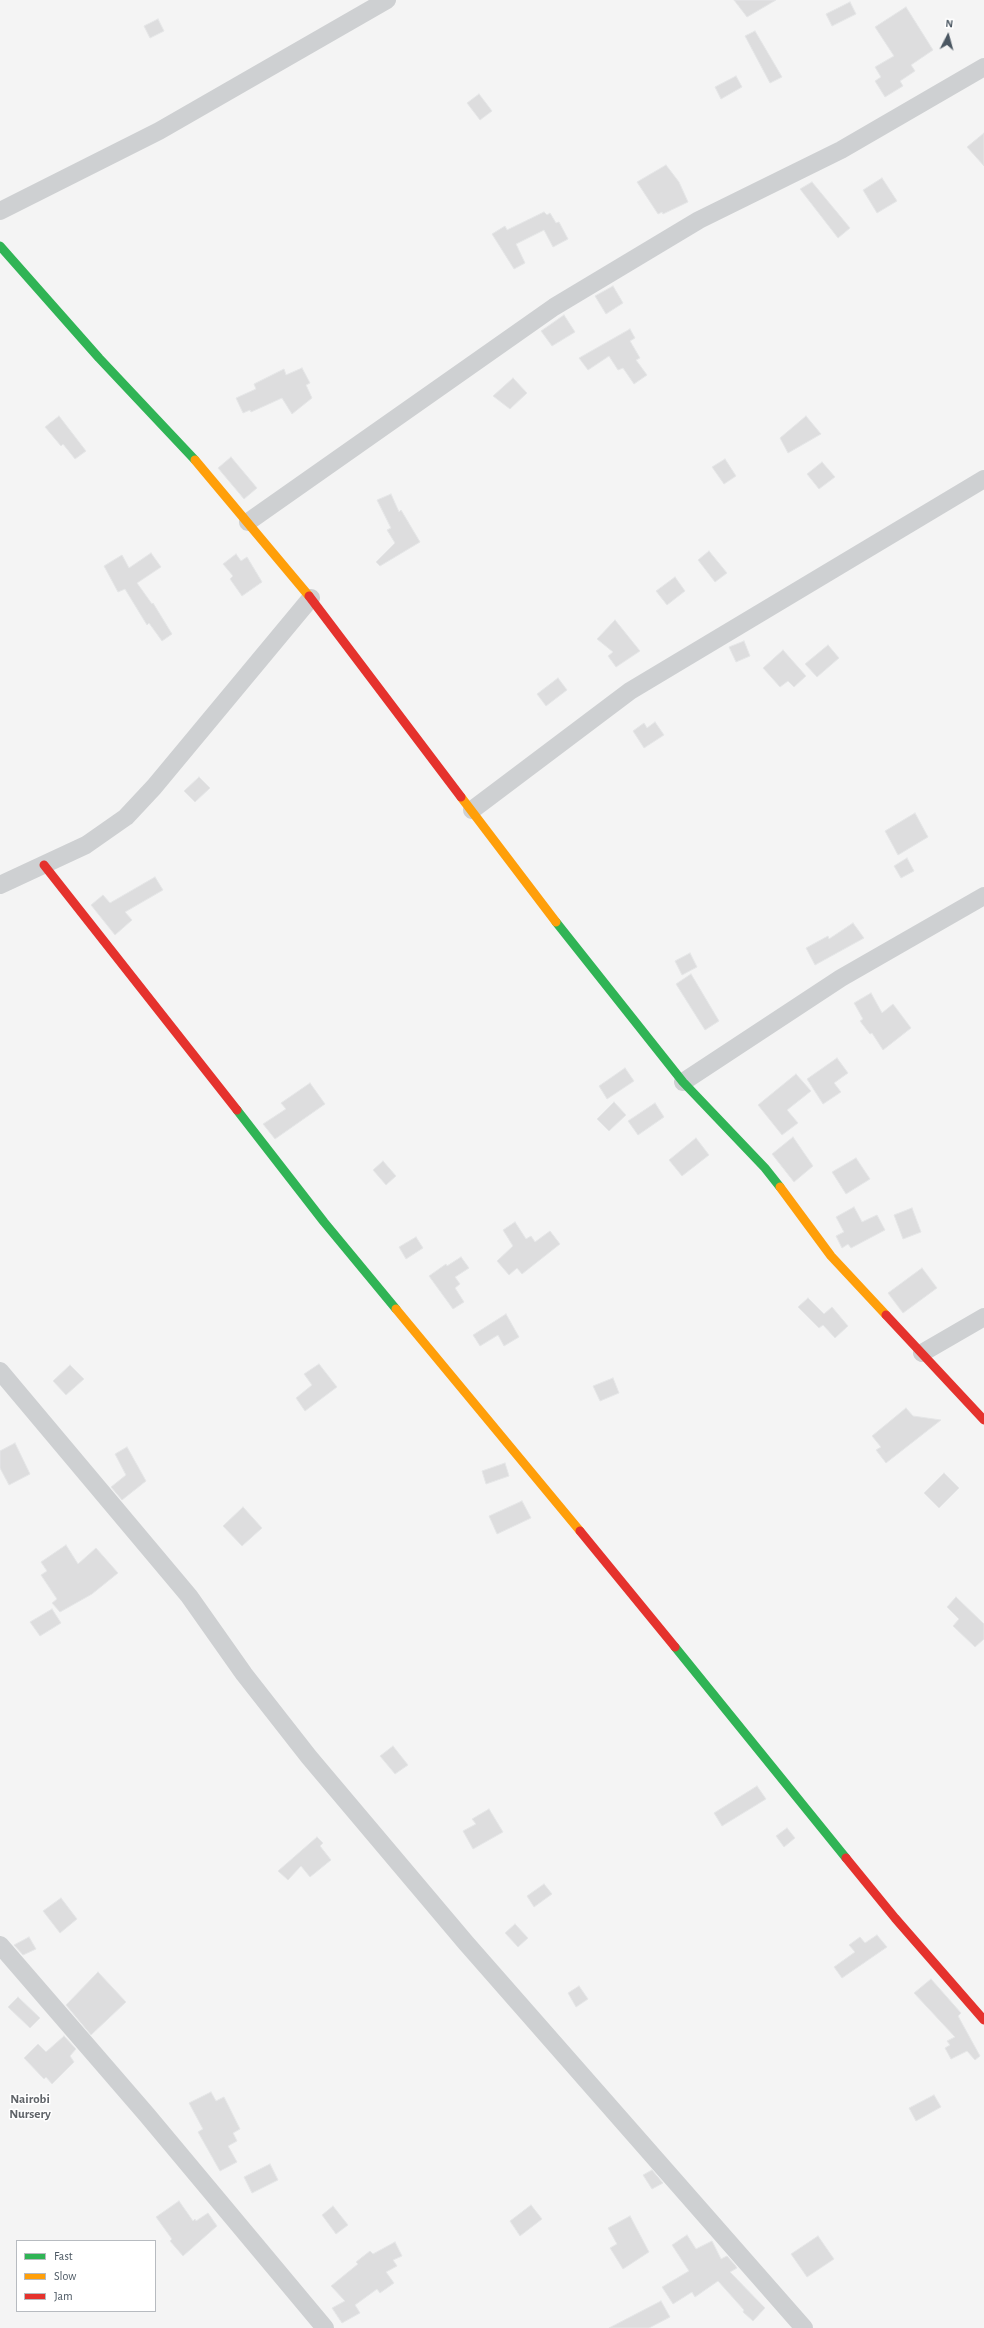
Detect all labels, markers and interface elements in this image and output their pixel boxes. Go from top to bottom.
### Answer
north arrow [928,16,968,56]
text: N [945,18,954,29]
district label: Nairobi Nursery [9,2091,51,2122]
legend [16,2240,156,2312]
text: Fast [54,2250,73,2262]
text: Slow [54,2270,76,2282]
text: Jam [54,2290,73,2302]

